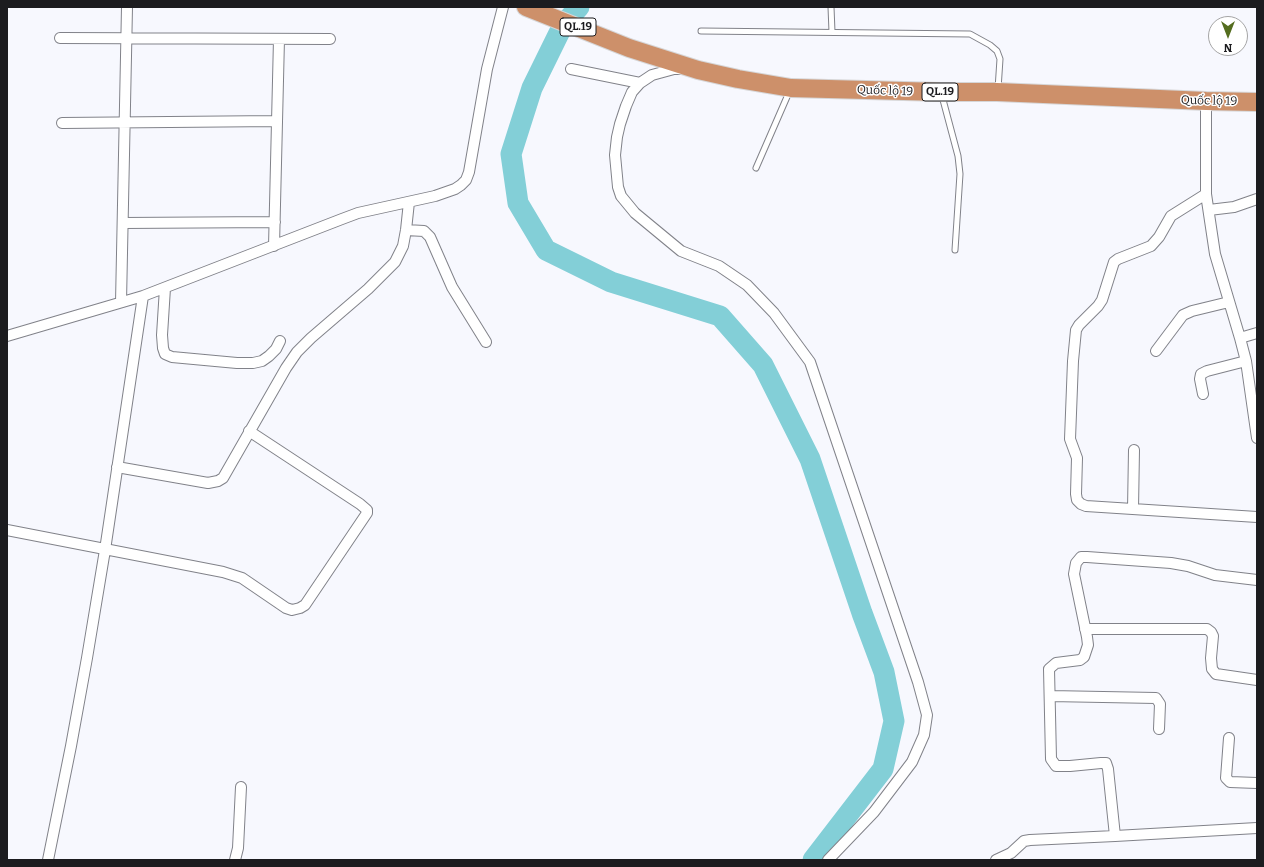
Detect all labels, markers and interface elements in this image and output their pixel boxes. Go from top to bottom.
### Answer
north arrow [1208,16,1248,56]
road number: QL.19 [560,18,596,36]
text: N [1224,41,1232,54]
street label: Quốc lộ 19 [857,83,913,99]
road number: QL.19 [922,83,958,101]
street label: Quốc lộ 19 [1181,93,1237,109]

